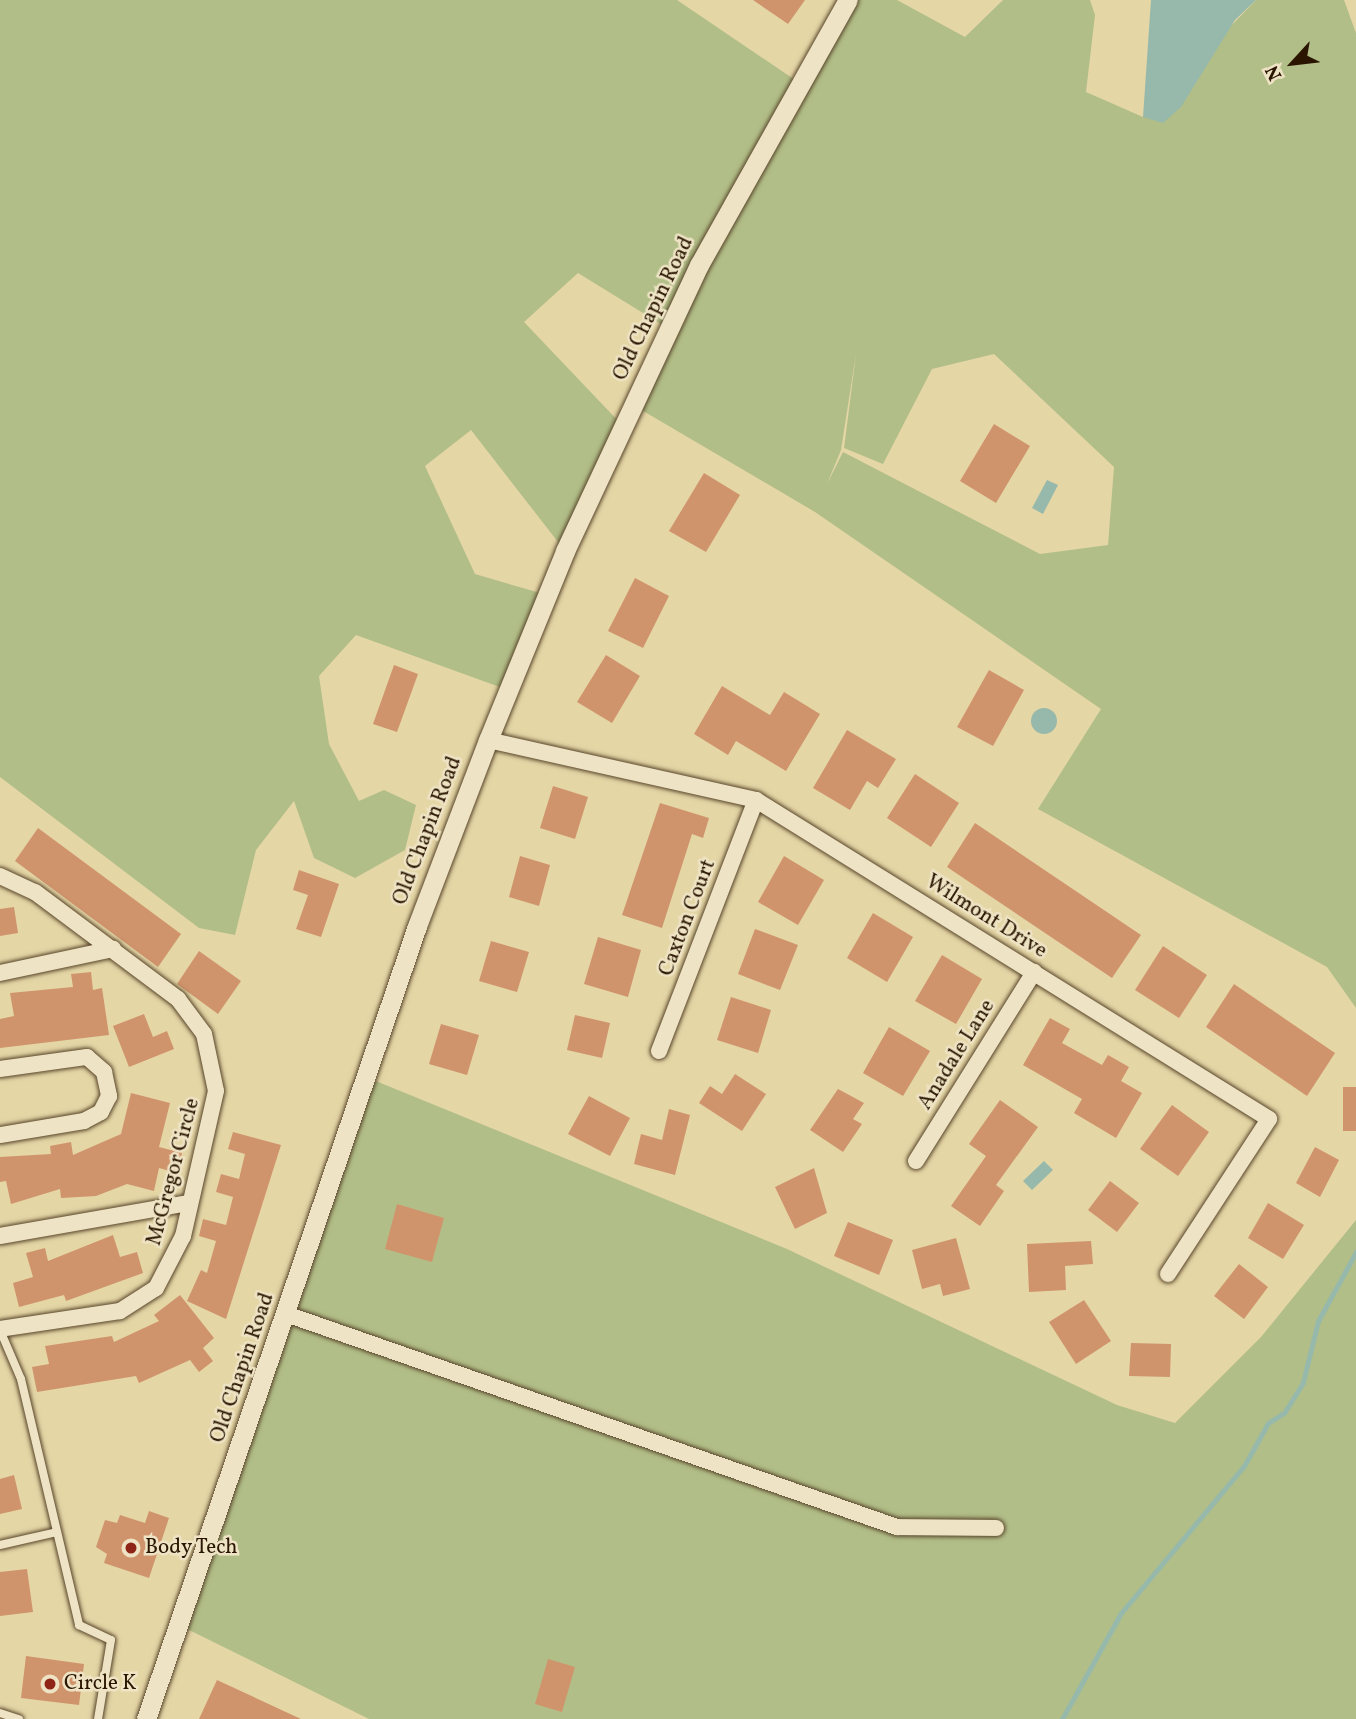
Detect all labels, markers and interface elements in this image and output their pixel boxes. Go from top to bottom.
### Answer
north arrow [1258,28,1328,98]
text: N [1260,60,1289,85]
street label: Old Chapin Road [608,233,700,385]
street label: Old Chapin Road [388,753,468,909]
street label: Caxton Court [654,856,722,980]
street label: Wilmont Drive [921,870,1051,964]
street label: Anadale Lane [913,995,1001,1115]
street label: McGregor Circle [142,1096,206,1248]
street label: Old Chapin Road [206,1290,280,1446]
place label: Body Tech [145,1535,239,1561]
marker: Body Tech [123,1540,139,1556]
place label: Circle K [64,1671,136,1697]
marker: Circle K [42,1676,58,1692]

